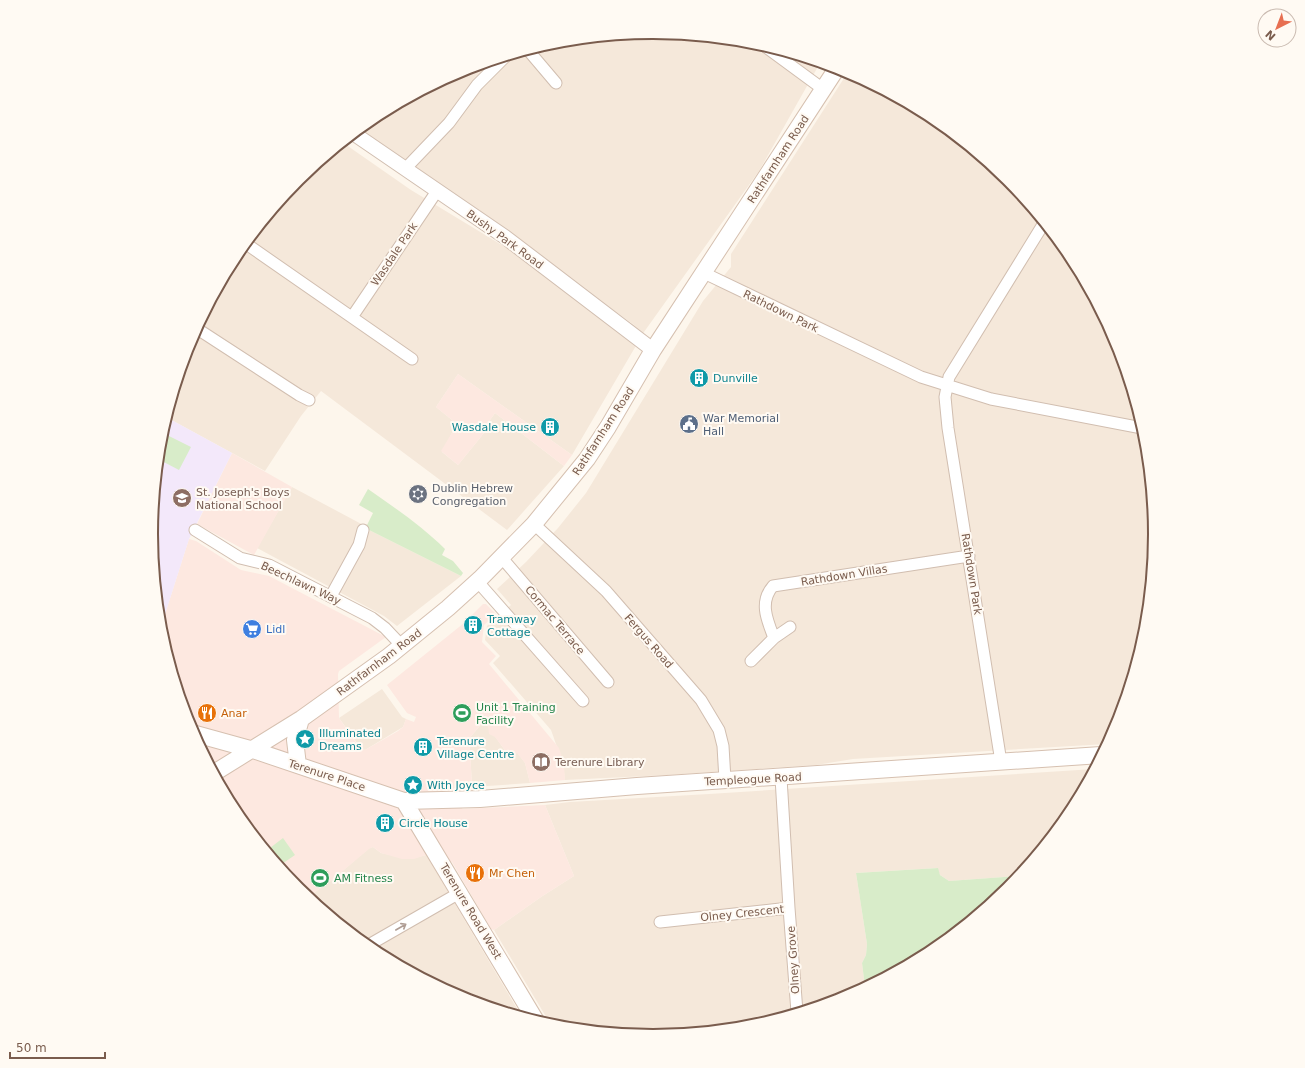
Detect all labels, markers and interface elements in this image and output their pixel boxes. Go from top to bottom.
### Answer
north arrow [1257,8,1297,48]
text: N [1263,27,1278,43]
street label: Rathfarnham Road [745,113,812,206]
street label: Bushy Park Road [464,207,546,272]
street label: Wasdale Park [368,220,421,288]
street label: Rathdown Park [741,288,821,336]
building icon: Dunville [688,367,710,389]
place label: Dunville [713,372,758,385]
street label: Rathfarnham Road [570,385,637,478]
place label: War Memorial Hall [703,412,779,438]
public building icon: War Memorial Hall [678,413,700,435]
building icon: Wasdale House [539,416,561,438]
place label: Wasdale House [452,421,536,434]
place label: Dublin Hebrew Congregation [432,482,513,508]
synagogue icon: Dublin Hebrew Congregation [407,483,429,505]
place label: St. Joseph's Boys National School [196,486,290,512]
school or university icon: St. Joseph's Boys National School [171,487,193,509]
street label: Rathdown Park [959,532,984,616]
street label: Beechlawn Way [259,559,343,608]
street label: Rathdown Villas [800,562,889,589]
street label: Cormac Terrace [522,583,587,658]
street label: Fergus Road [622,612,676,671]
place label: Tramway Cottage [486,613,537,639]
building icon: Tramway Cottage [462,614,484,636]
supermarket icon: Lidl [241,618,263,640]
place label: Lidl [266,623,285,636]
street label: Rathfarnham Road [334,626,424,699]
place label: Unit 1 Training Facility [476,701,556,727]
restaurant icon: Anar [196,702,218,724]
sports icon: Unit 1 Training Facility [451,702,473,724]
place label: Anar [221,707,247,720]
place label: Illuminated Dreams [319,727,381,753]
place icon: Illuminated Dreams [294,728,316,750]
place label: Terenure Village Centre [436,735,514,761]
building icon: Terenure Village Centre [412,736,434,758]
library icon: Terenure Library [530,751,552,773]
place label: Terenure Library [554,756,645,769]
street label: Terenure Place [286,757,367,794]
street label: Templeogue Road [703,770,802,789]
place icon: With Joyce [402,774,424,796]
place label: With Joyce [427,779,485,792]
building icon: Circle House [374,812,396,834]
place label: Circle House [399,817,468,830]
street label: Terenure Road West [436,860,505,962]
restaurant icon: Mr Chen [464,862,486,884]
sports icon: AM Fitness [309,867,331,889]
place label: Mr Chen [489,867,535,880]
place label: AM Fitness [334,872,393,885]
street label: Olney Crescent [700,903,785,924]
one-way arrow [395,922,407,930]
street label: Olney Grove [785,925,802,994]
scale bar [10,1034,105,1060]
text: 50 m [16,1041,47,1055]

